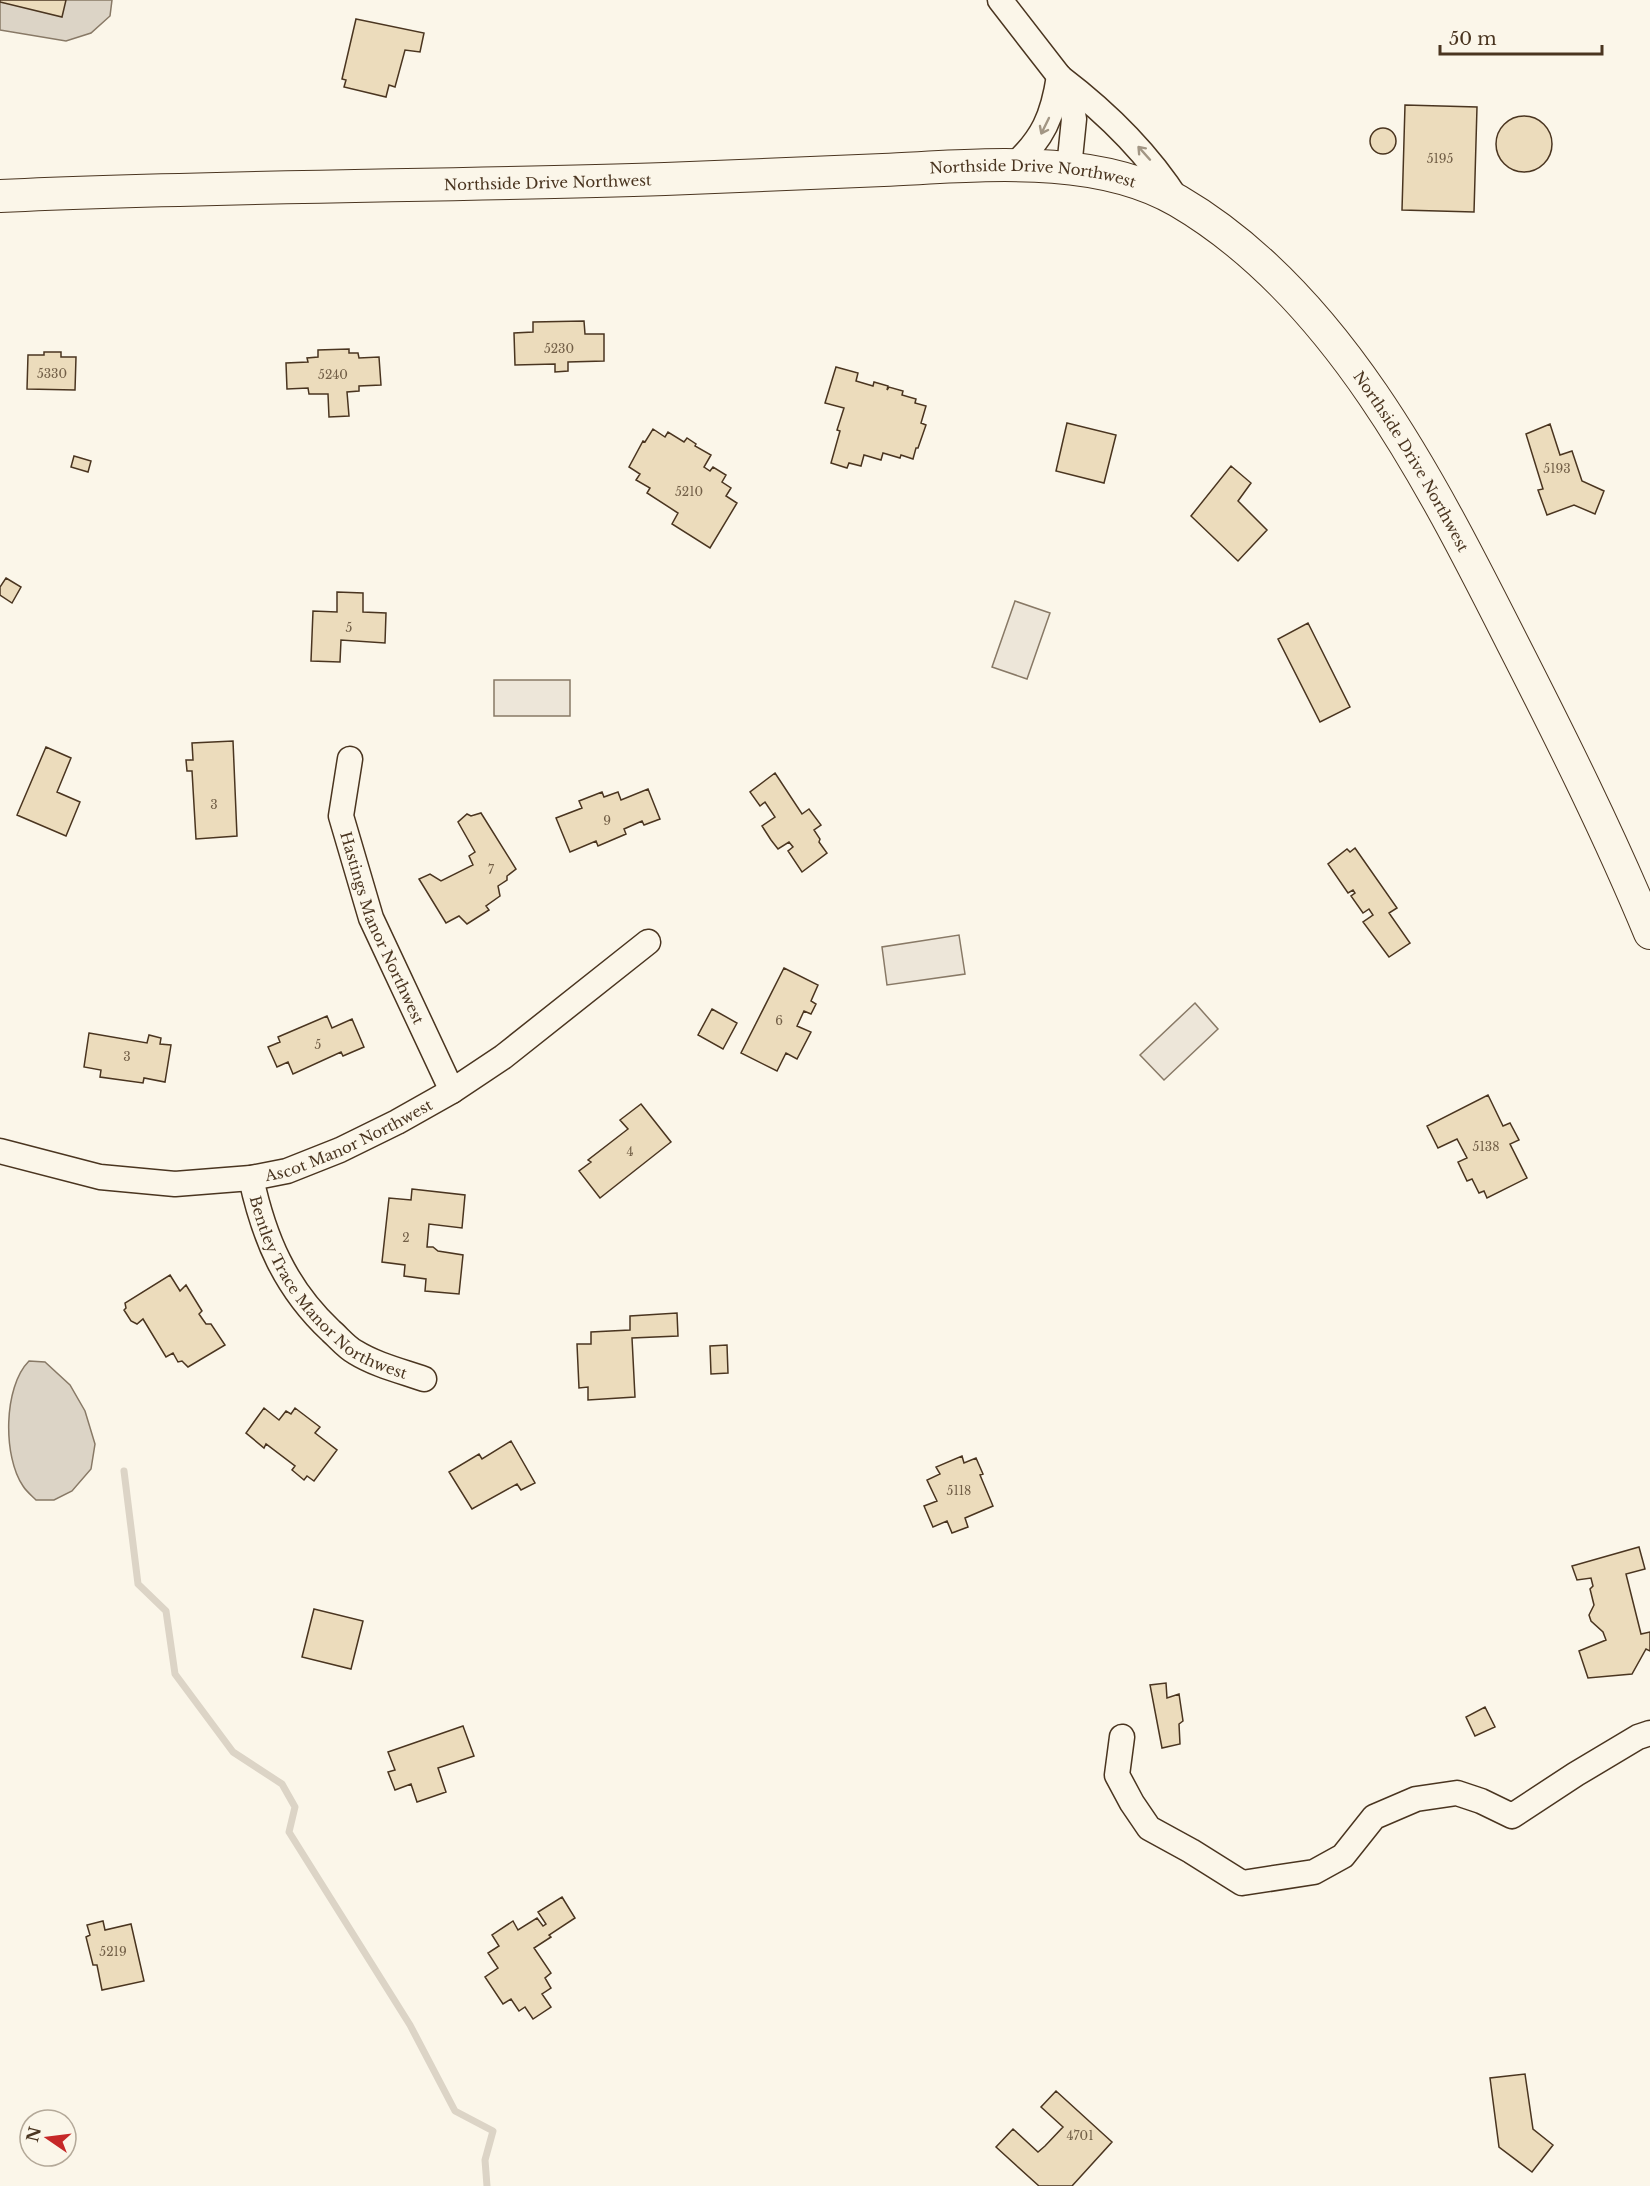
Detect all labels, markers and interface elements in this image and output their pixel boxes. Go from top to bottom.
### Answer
scale bar [1440,18,1602,56]
text: 50 m [1449,28,1497,50]
one-way arrow [1039,117,1051,135]
one-way arrow [1137,146,1151,161]
house number: 5195 [1427,151,1454,166]
street label: Northside Drive Northwest [929,156,1139,191]
street label: Northside Drive Northwest [444,170,652,194]
house number: 5230 [544,341,574,356]
house number: 5330 [37,366,67,381]
house number: 5240 [318,367,348,382]
street label: Northside Drive Northwest [1350,367,1473,555]
house number: 5193 [1543,461,1571,476]
house number: 5210 [675,484,703,499]
house number: 5 [346,620,353,635]
house number: 3 [210,797,218,812]
house number: 9 [603,813,611,828]
street label: Hastings Manor Northwest [337,829,429,1027]
house number: 7 [488,862,495,877]
house number: 6 [775,1013,783,1028]
house number: 5 [315,1037,322,1052]
house number: 3 [123,1049,131,1064]
street label: Ascot Manor Northwest [262,1095,436,1185]
house number: 5138 [1473,1139,1499,1154]
house number: 4 [626,1144,634,1159]
street label: Bentley Trace Manor Northwest [246,1194,410,1382]
house number: 2 [402,1230,410,1245]
house number: 5118 [947,1483,971,1498]
house number: 5219 [99,1944,127,1959]
north arrow [18,2108,78,2168]
text: N [22,2125,45,2144]
house number: 4701 [1067,2128,1093,2143]

